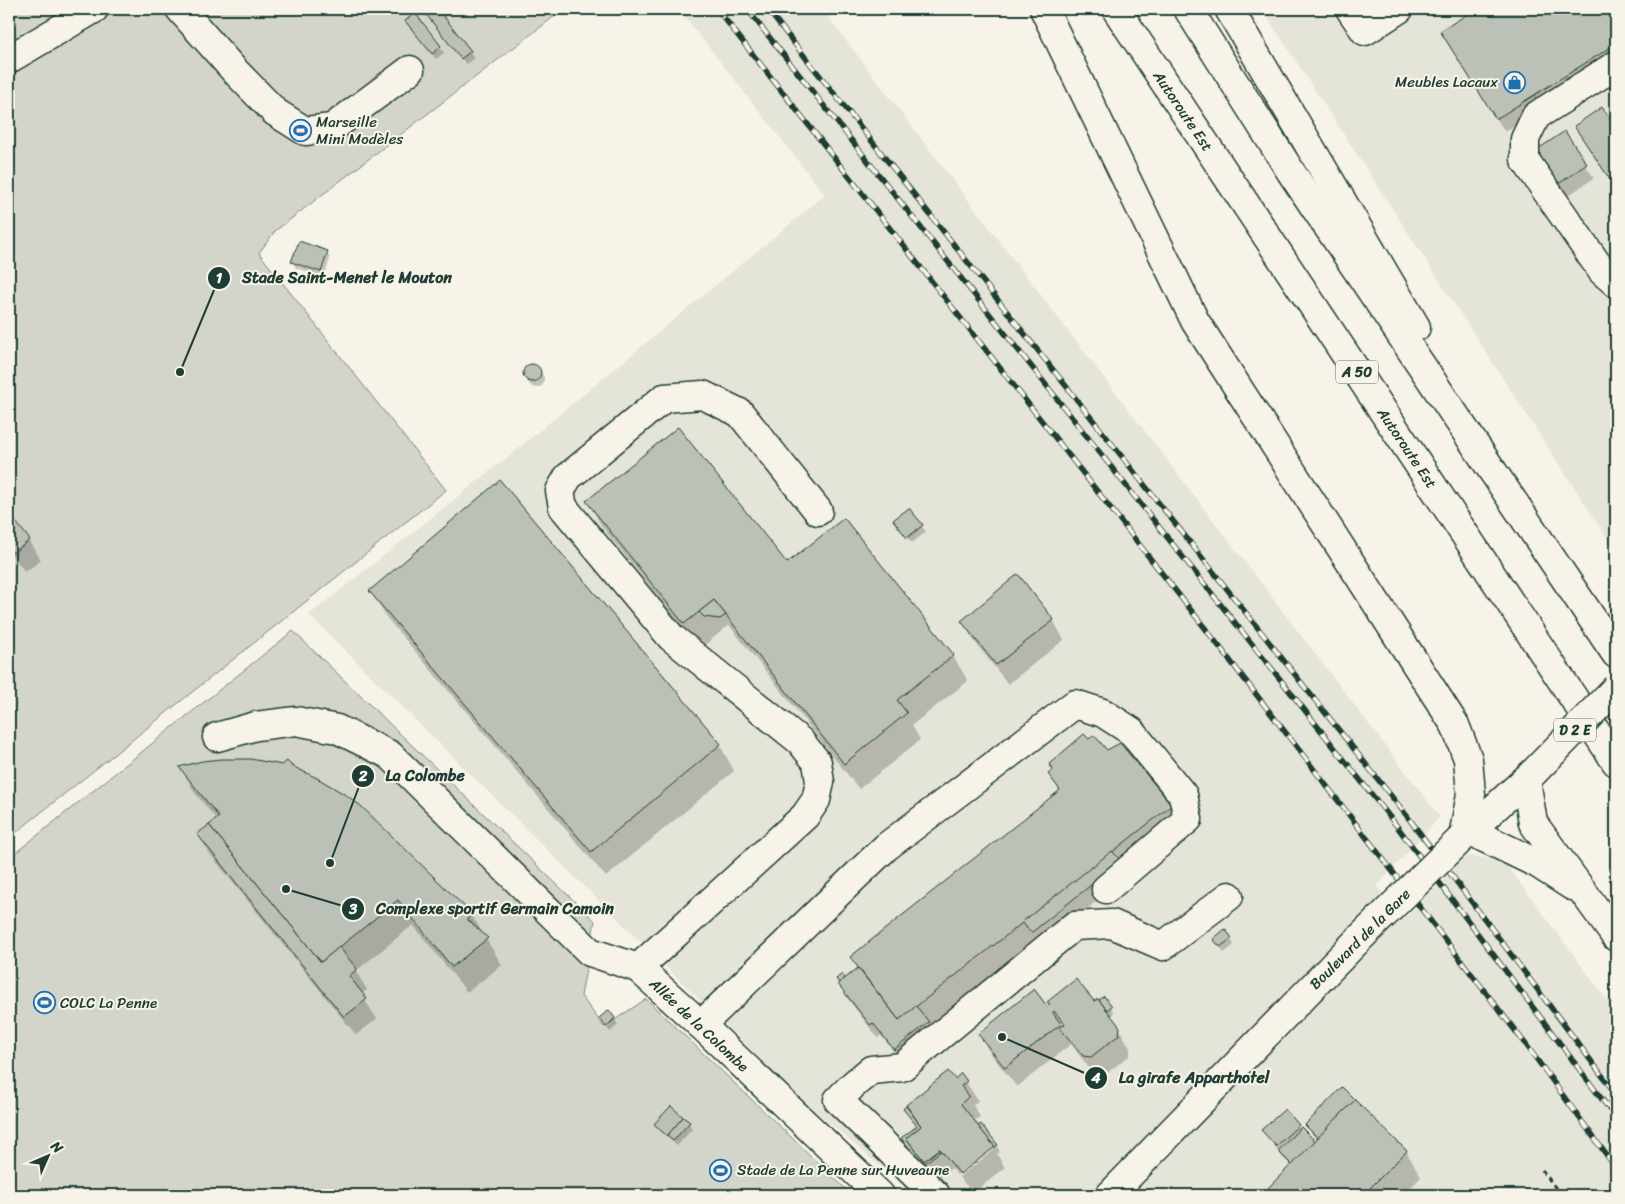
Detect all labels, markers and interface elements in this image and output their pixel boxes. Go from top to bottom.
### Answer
street label: Autoroute Est [1146,64,1220,157]
place label: Meubles Lacaux [1395,69,1498,95]
shop icon: Meubles Lacaux [1502,70,1526,94]
place label: Marseille Mini Modèles [316,109,403,152]
sports icon: Marseille Mini Modèles [288,119,312,143]
callout: Stade Saint-Menet le Mouton [207,262,463,293]
text: Stade Saint-Menet le Mouton [241,263,452,292]
text: 1 [216,265,223,291]
road number: A 50 [1336,361,1378,384]
street label: Autoroute Est [1370,401,1444,494]
road number: D 2 E [1554,718,1596,742]
callout: La Colombe [351,760,475,791]
text: La Colombe [385,761,465,790]
text: 2 [358,763,368,789]
street label: Boulevard de la Gare [1303,882,1417,996]
callout: Complexe sportif Germain Camoin [341,893,624,924]
text: Complexe sportif Germain Camoin [375,894,614,923]
text: 3 [348,896,358,922]
street label: Allée de la Colombe [642,971,755,1078]
place label: COLC La Penne [60,990,157,1016]
sports icon: COLC La Penne [32,991,56,1015]
callout: La girafe Apparthotel [1084,1062,1279,1093]
text: La girafe Apparthotel [1119,1063,1271,1092]
text: 4 [1090,1065,1101,1091]
north arrow [22,1132,72,1182]
text: N [44,1134,69,1160]
place label: Stade de La Penne sur Huveaune [737,1157,949,1183]
sports icon: Stade de La Penne sur Huveaune [709,1158,733,1182]

